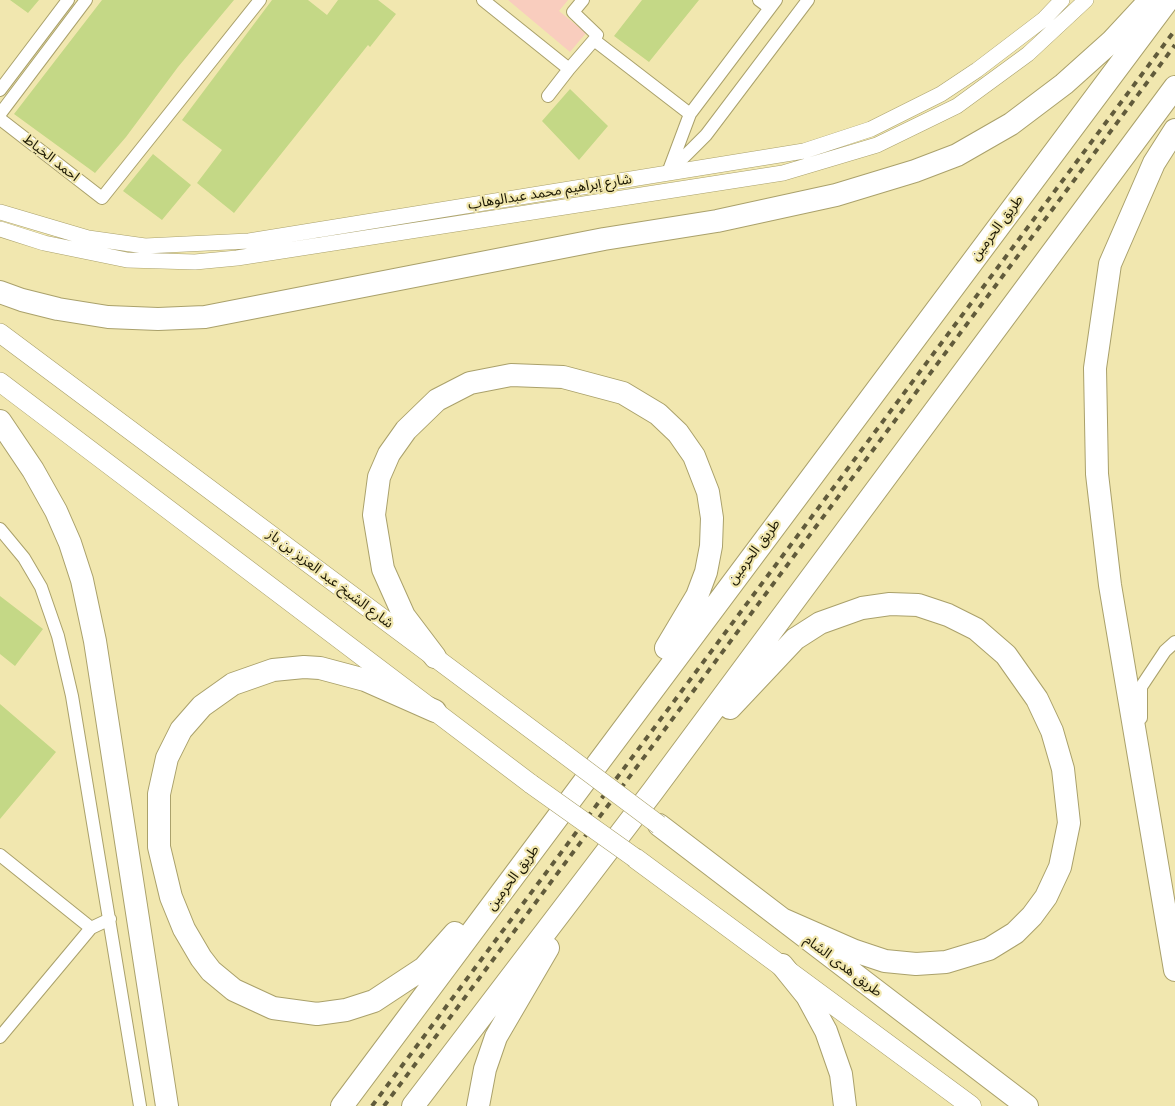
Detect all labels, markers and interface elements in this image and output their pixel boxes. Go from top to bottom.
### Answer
street label: احمد الخياط [19,131,83,185]
street label: شارع إبراهيم محمد عبدالوهاب [467,171,633,213]
street label: طريق الحرمين [967,192,1027,264]
street label: طريق الحرمين [724,516,784,588]
street label: شارع الشيخ عبد العزيز بن باز [263,526,397,632]
street label: طريق الحرمين [483,842,543,914]
street label: طريق هدى الشام [801,931,885,1001]

